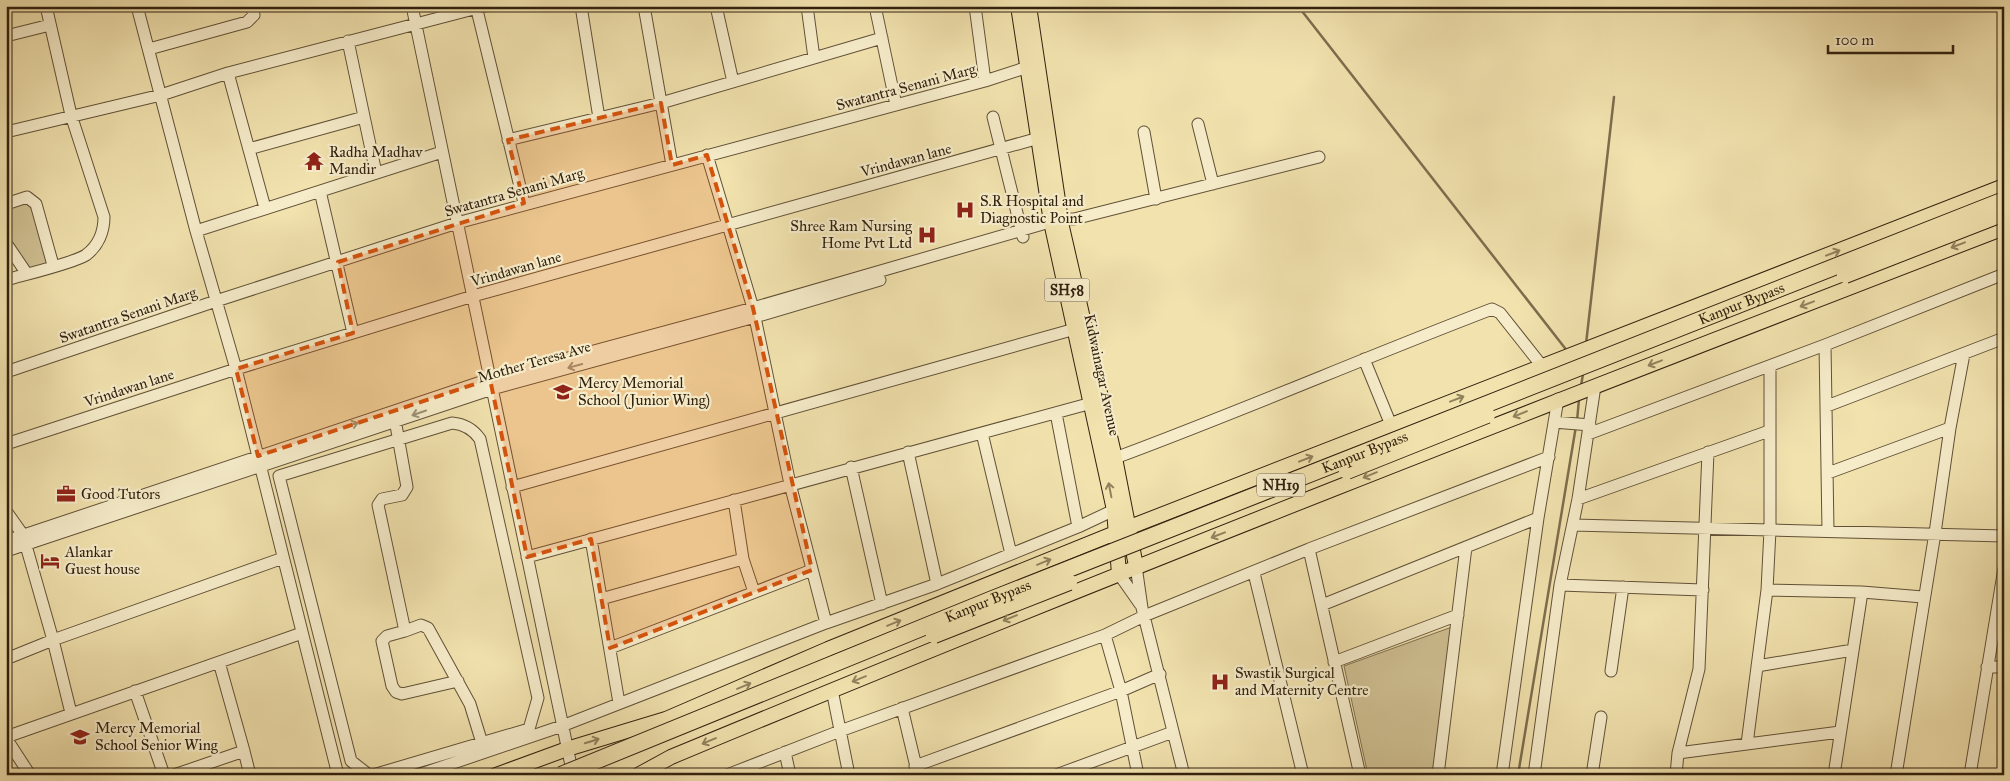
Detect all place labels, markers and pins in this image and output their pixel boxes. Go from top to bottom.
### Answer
place label: Radha Madhav Mandir [329,143,423,178]
temple icon: Radha Madhav Mandir [303,150,325,172]
place label: S.R Hospital and Diagnostic Point [980,192,1084,227]
hospital icon: S.R Hospital and Diagnostic Point [954,199,976,221]
place label: Shree Ram Nursing Home Pvt Ltd [790,217,913,252]
hospital icon: Shree Ram Nursing Home Pvt Ltd [916,224,938,246]
place label: Mercy Memorial School (Junior Wing) [578,374,710,410]
school or university icon: Mercy Memorial School (Junior Wing) [552,381,574,403]
office icon: Good Tutors [55,483,77,505]
place label: Good Tutors [81,485,160,503]
place label: Alankar Guest house [64,543,140,578]
hotel icon: Alankar Guest house [39,550,61,572]
place label: Swastik Surgical and Maternity Centre [1235,664,1369,699]
hospital icon: Swastik Surgical and Maternity Centre [1209,671,1231,693]
place label: Mercy Memorial School Senior Wing [95,719,219,754]
school or university icon: Mercy Memorial School Senior Wing [69,726,91,748]

